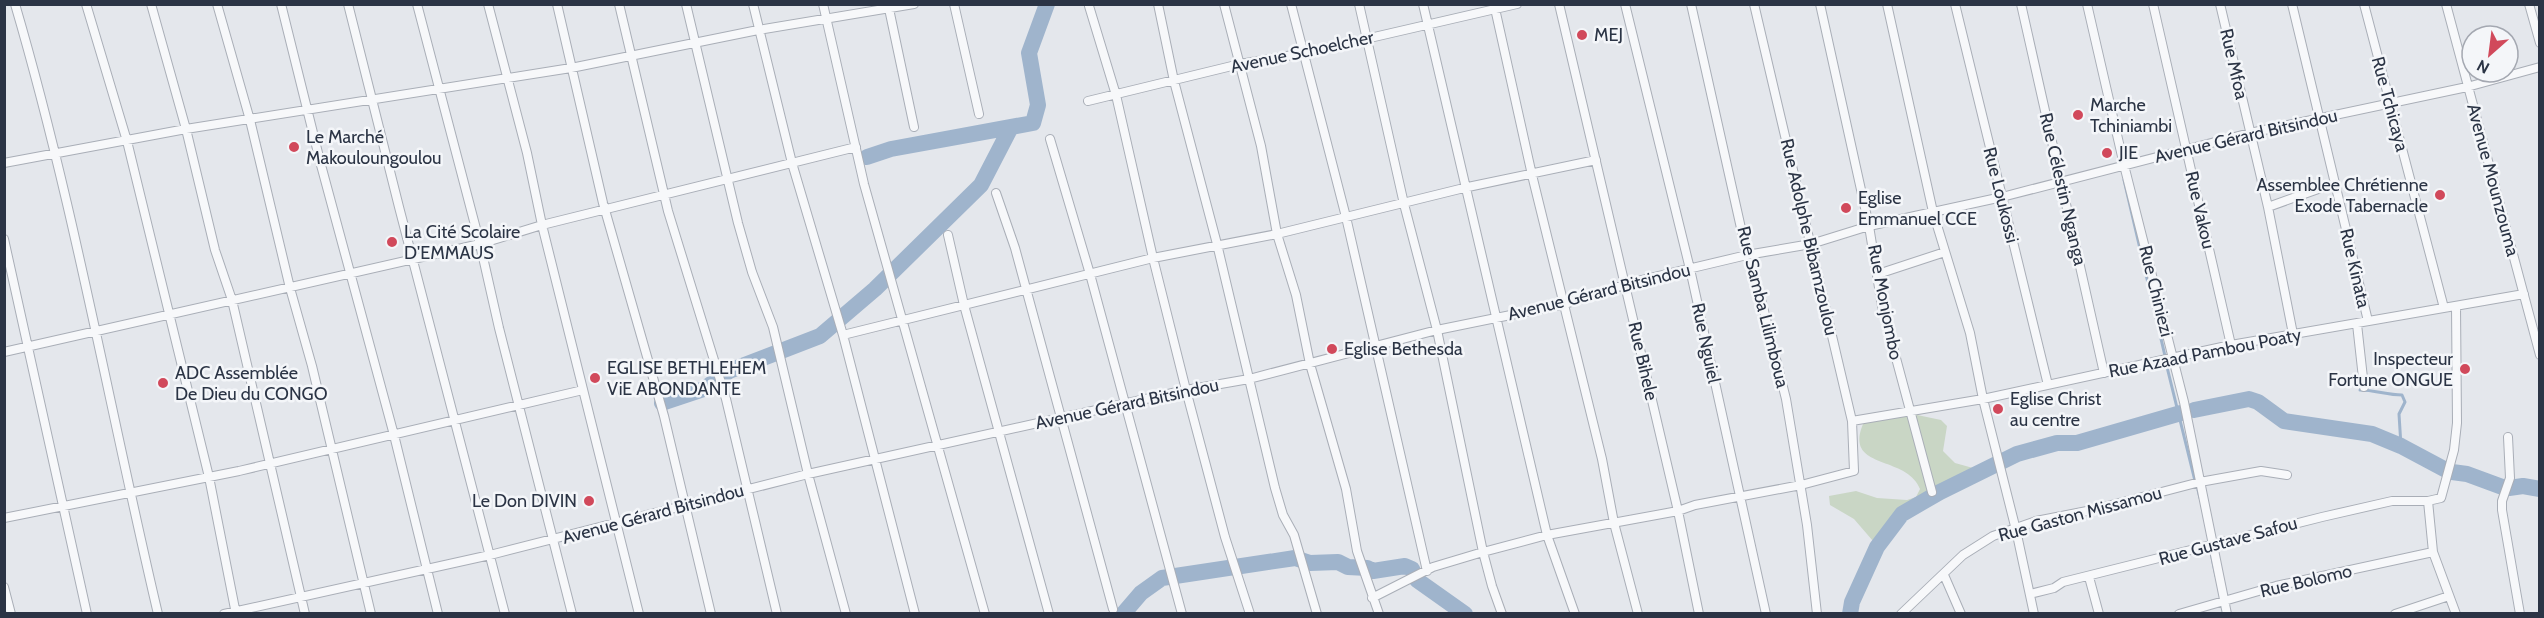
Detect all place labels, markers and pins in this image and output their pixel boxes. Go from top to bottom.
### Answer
place label: MEJ [1594,24,1623,46]
marker: MEJ [1575,28,1589,42]
place label: Marche Tchiniambi [2090,94,2172,137]
marker: Marche Tchiniambi [2071,108,2085,122]
place label: Le Marché Makouloungoulou [306,126,442,169]
marker: Le Marché Makouloungoulou [287,140,301,154]
place label: JIE [2118,142,2138,164]
marker: JIE [2100,146,2114,160]
place label: Assemblee Chrétienne Exode Tabernacle [2256,174,2428,217]
place label: Eglise Emmanuel CCE [1858,187,1977,230]
marker: Assemblee Chrétienne Exode Tabernacle [2433,188,2447,202]
marker: Eglise Emmanuel CCE [1839,201,1853,215]
place label: La Cité Scolaire D'EMMAUS [404,221,520,264]
marker: La Cité Scolaire D'EMMAUS [385,235,399,249]
place label: Eglise Bethesda [1344,338,1463,360]
marker: Eglise Bethesda [1325,342,1339,356]
place label: Inspecteur Fortune ONGUE [2328,348,2453,391]
place label: EGLISE BETHLEHEM ViE ABONDANTE [607,357,766,400]
place label: ADC Assemblée De Dieu du CONGO [175,362,328,405]
marker: Inspecteur Fortune ONGUE [2458,362,2472,376]
marker: EGLISE BETHLEHEM ViE ABONDANTE [588,371,602,385]
marker: ADC Assemblée De Dieu du CONGO [156,376,170,390]
place label: Eglise Christ au centre [2010,388,2101,431]
marker: Eglise Christ au centre [1991,402,2005,416]
place label: Le Don DIVIN [472,490,577,512]
marker: Le Don DIVIN [582,494,596,508]

